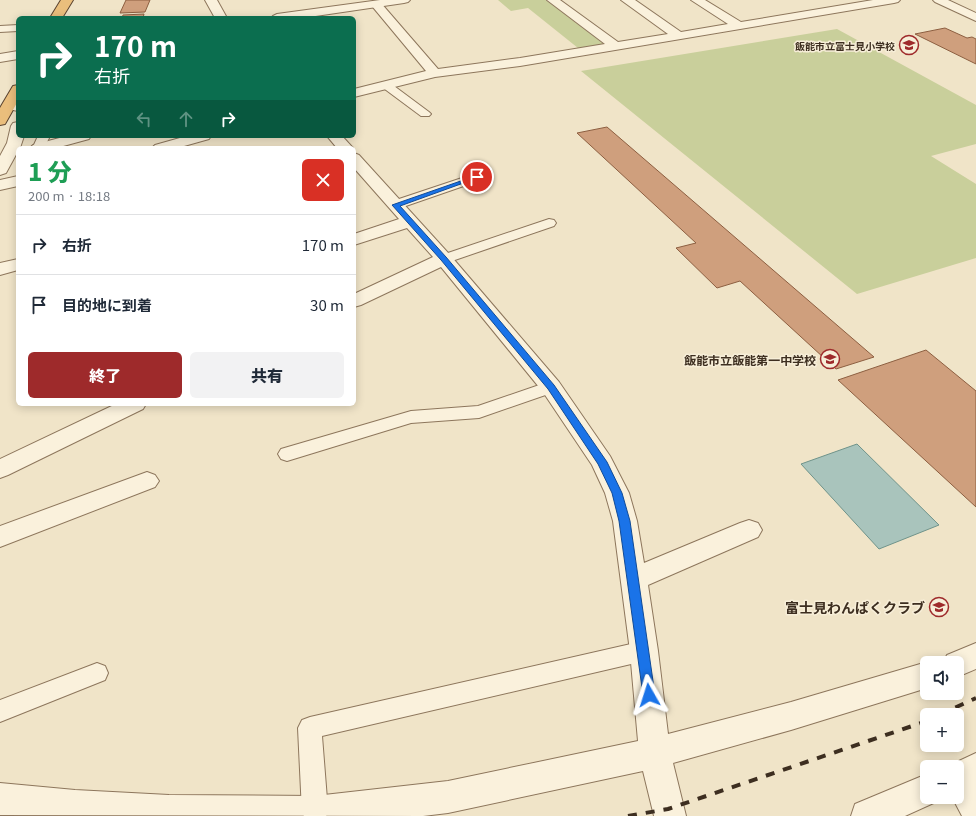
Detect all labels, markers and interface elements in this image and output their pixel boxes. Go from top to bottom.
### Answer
text: 170 m [94,25,177,65]
icon: right [28,32,80,84]
school or university icon: 飯能市立富士見小学校 [898,34,920,56]
place label: 飯能市立富士見小学校 [795,38,895,53]
text: 右折 [94,62,130,88]
icon: left [133,108,155,130]
icon: ahead [175,108,197,130]
icon: right [217,108,239,130]
text: 1 分 [28,153,72,188]
button: close [302,159,344,201]
pin [460,160,494,194]
icon: arrive [466,166,488,188]
text: 200 m · 18:18 [28,186,110,205]
icon: right [28,234,50,256]
text: 右折 [62,234,92,255]
text: 170 m [302,234,344,255]
icon: arrive [28,294,50,316]
text: 目的地に到着 [62,294,152,315]
text: 30 m [310,294,344,315]
school or university icon: 飯能市立飯能第一中学校 [819,348,841,370]
place label: 飯能市立飯能第一中学校 [684,351,816,368]
button: 終了 [28,352,182,398]
button: 共有 [190,352,344,398]
school or university icon: 富士見わんぱくクラブ [928,596,950,618]
place label: 富士見わんぱくクラブ [785,597,925,617]
map controls [920,656,964,804]
button: sound [920,656,964,700]
position arrow [628,674,670,716]
button: + [920,708,964,752]
button: − [920,760,964,804]

